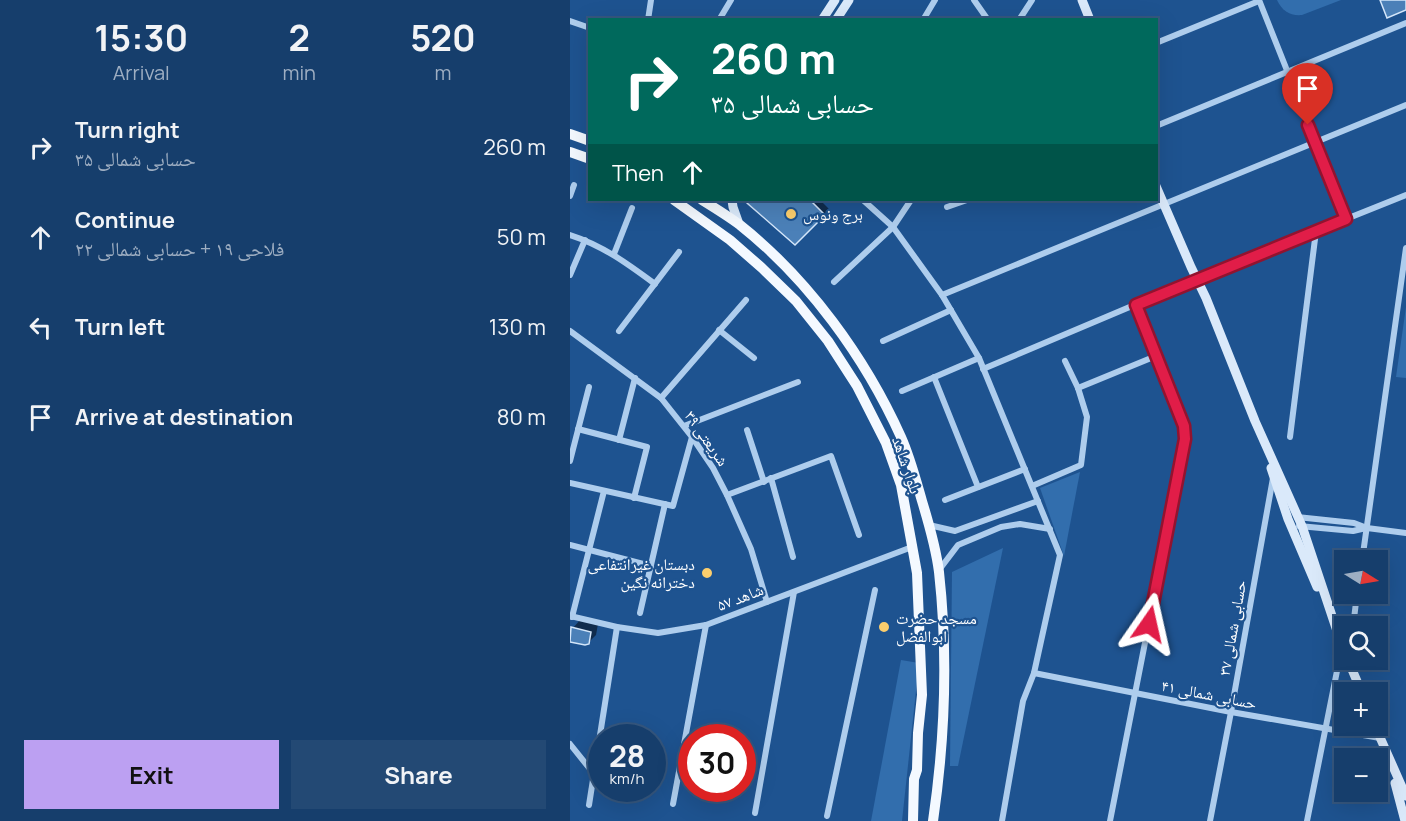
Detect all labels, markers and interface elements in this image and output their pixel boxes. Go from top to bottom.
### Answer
text: 15:30 [94,13,188,62]
text: 2 [289,13,310,62]
text: 520 [410,13,476,62]
text: 260 m [711,29,836,87]
icon: right [612,42,690,120]
text: Arrival [113,59,170,86]
text: min [282,59,316,86]
text: m [434,59,451,86]
pin [1282,63,1333,125]
icon: arrive [1291,72,1324,105]
text: حسابی شمالی ۳۵ [711,84,874,121]
text: Turn right [75,115,180,145]
icon: right [24,131,57,164]
text: 260 m [483,132,546,162]
text: حسابی شمالی ۳۵ [75,145,196,172]
icon: ahead [676,156,709,189]
text: Then [612,158,664,188]
place label: برج ونوس [803,203,863,225]
text: Continue [75,205,175,235]
marker: برج ونوس [784,207,798,221]
icon: ahead [24,221,57,254]
text: 50 m [497,222,546,252]
text: فلاحی ۱۹ + حسابی شمالی ۲۲ [75,235,284,262]
icon: left [24,311,57,344]
text: Turn left [75,312,165,342]
text: 130 m [489,312,546,342]
icon: arrive [24,401,57,434]
text: Arrive at destination [75,402,293,432]
text: 80 m [497,402,546,432]
street label: شریعتی ۳۹ [680,406,734,470]
street label: بلوار شاهد [887,433,927,497]
north arrow [1334,550,1388,604]
map controls [1334,550,1388,802]
place label: دبستان غیرانتفاعی دخترانه نگین [587,553,695,593]
marker: دبستان غیرانتفاعی دخترانه نگین [700,566,714,580]
street label: شاهد ۵۷ [714,578,766,616]
street label: حسابی شمالی ۳۷ [1213,579,1251,677]
position arrow [1117,592,1181,656]
place label: مسجد حضرت ابوالفضل [896,607,977,647]
button: search [1334,616,1388,670]
marker: مسجد حضرت ابوالفضل [877,620,891,634]
street label: حسابی شمالی ۴۱ [1159,674,1259,714]
button: + [1334,682,1388,736]
speed limit sign: 30 [678,724,756,802]
text: 28 [609,735,645,776]
button: Exit [24,740,279,809]
button: Share [291,740,546,809]
button: − [1334,748,1388,802]
text: km/h [610,768,644,789]

